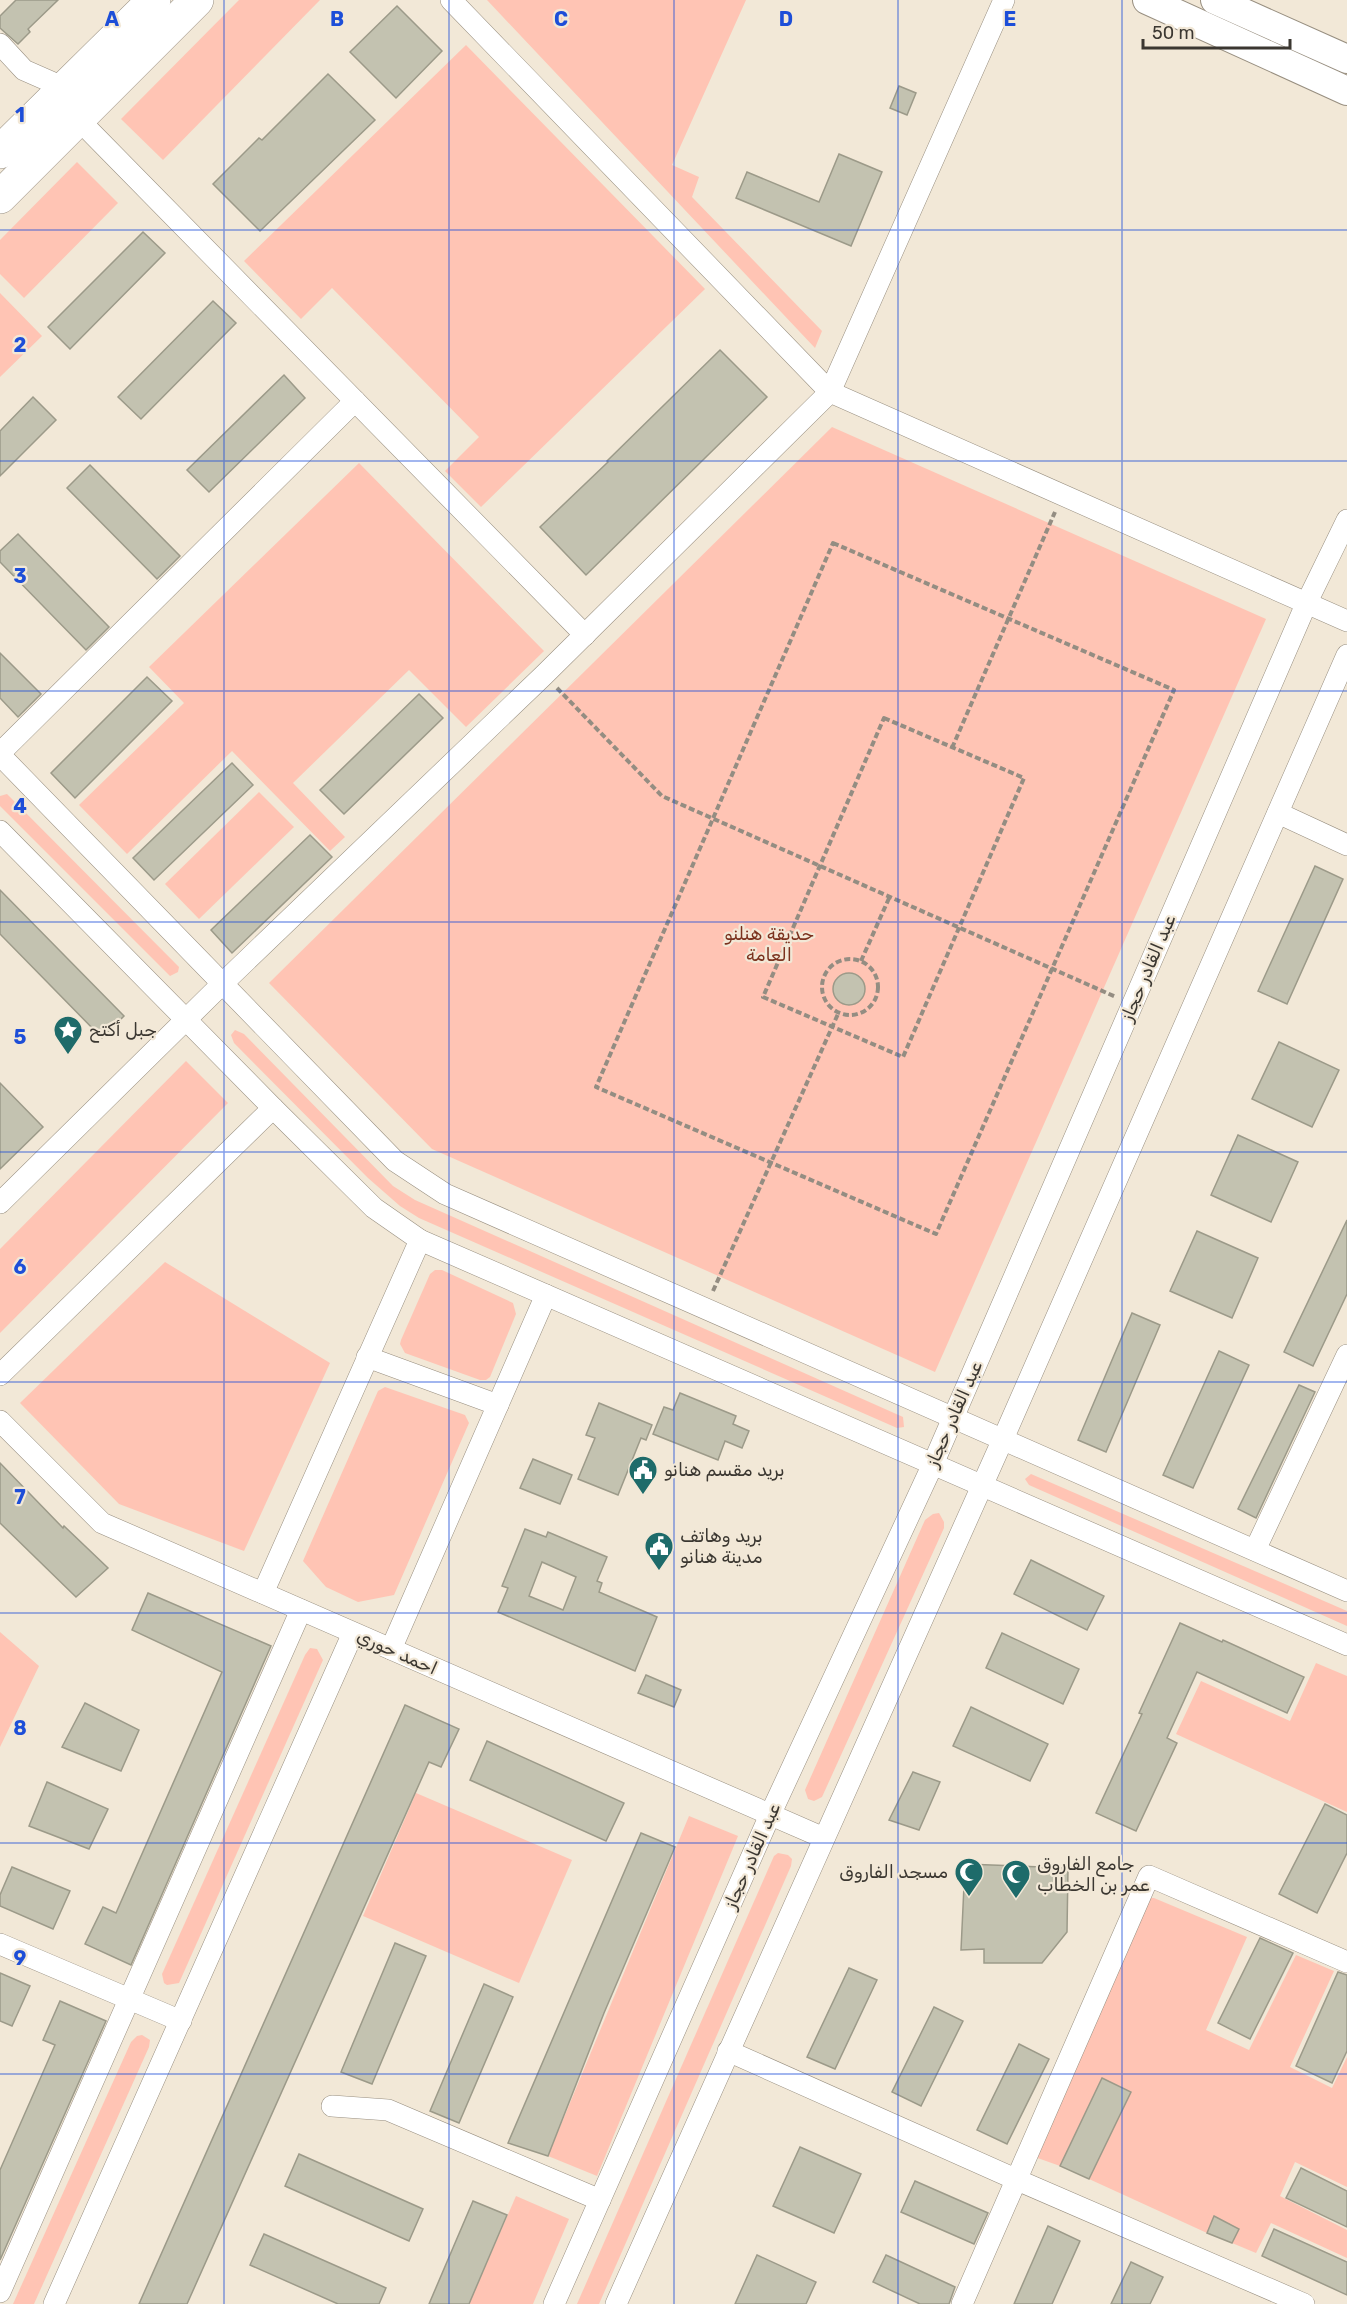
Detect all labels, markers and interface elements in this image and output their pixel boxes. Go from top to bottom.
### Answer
text: A [105,7,120,31]
text: B [330,7,344,31]
text: C [554,7,568,31]
text: D [779,7,793,31]
text: E [1004,7,1016,31]
scale bar [1143,12,1290,50]
text: 50 m [1152,22,1195,44]
text: 1 [15,103,25,127]
text: 2 [14,333,27,357]
text: 3 [13,564,27,588]
text: 4 [13,794,27,818]
street label: عبد القادر حجاز [1115,911,1180,1025]
park label: حديقة هنلنو العامة [724,923,814,966]
place icon: جبل أكتح [52,1014,84,1056]
place label: جبل أكتح [89,1019,157,1043]
text: 5 [14,1025,27,1049]
text: 6 [13,1255,27,1279]
street label: عبد القادر حجاز [920,1357,987,1471]
public building icon: بريد مقسم هنانو [627,1454,659,1496]
place label: بريد مقسم هنانو [664,1459,785,1482]
text: 7 [14,1485,26,1509]
place label: بريد وهاتف مدينة هنانو [680,1525,763,1568]
public building icon: بريد وهاتف مدينة هنانو [643,1530,675,1572]
street label: احمد حوري [353,1625,441,1680]
text: 8 [13,1716,27,1740]
street label: عبد القادر حجاز [718,1799,785,1913]
place label: جامع الفاروق عمر بن الخطاب [1037,1853,1150,1896]
mosque icon: مسجد الفاروق [953,1856,985,1898]
mosque icon: جامع الفاروق عمر بن الخطاب [1000,1858,1032,1900]
place label: مسجد الفاروق [839,1861,948,1883]
text: 9 [14,1946,27,1970]

